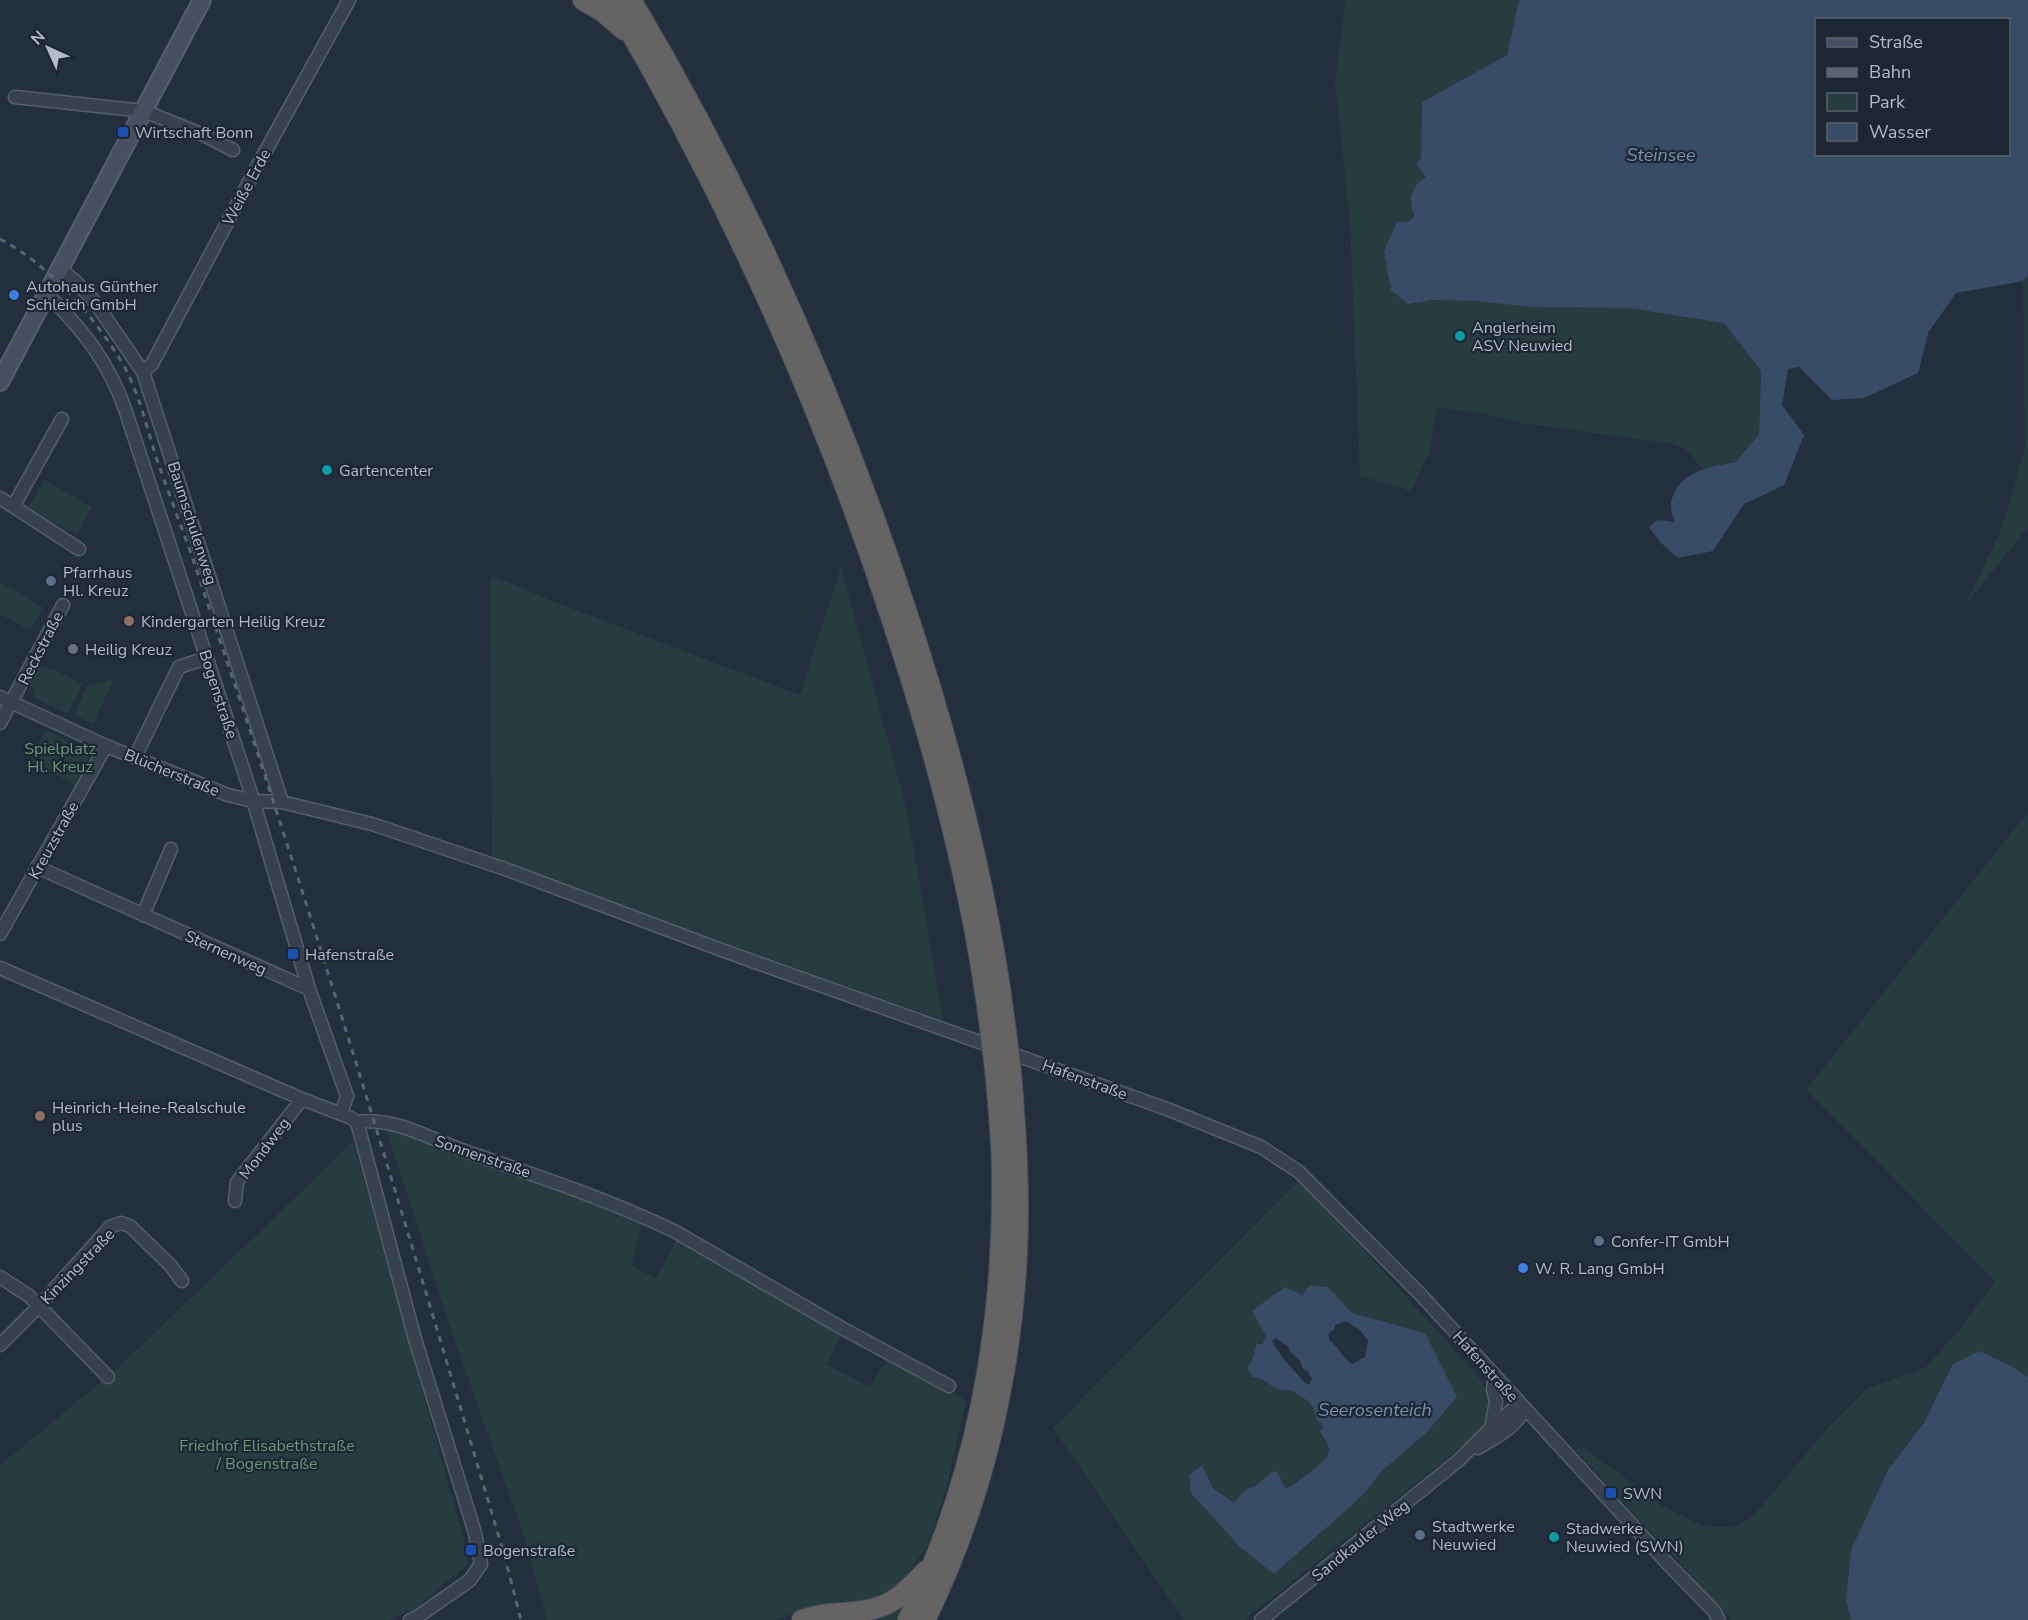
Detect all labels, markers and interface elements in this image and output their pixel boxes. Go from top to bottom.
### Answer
north arrow [18,18,78,78]
legend [1815,18,2010,156]
text: N [26,26,50,50]
text: Straße [1869,30,1923,54]
text: Bahn [1869,60,1911,84]
text: Park [1869,90,1906,114]
text: Wasser [1869,120,1931,144]
place label: Wirtschaft Bonn [135,122,253,144]
marker: Wirtschaft Bonn [116,125,130,139]
water label: Steinsee [1626,143,1696,167]
street label: Weiße Erde [217,145,276,230]
place label: Autohaus Günther Schleich GmbH [26,276,158,316]
marker: Autohaus Günther Schleich GmbH [7,288,21,302]
place label: Anglerheim ASV Neuwied [1472,317,1573,357]
marker: Anglerheim ASV Neuwied [1453,329,1467,343]
street label: Baumschulenweg [162,459,222,588]
place label: Gartencenter [339,460,433,482]
marker: Gartencenter [320,463,334,477]
place label: Pfarrhaus Hl. Kreuz [63,562,133,602]
marker: Pfarrhaus Hl. Kreuz [44,574,58,588]
street label: Reckstraße [13,608,69,689]
place label: Kindergarten Heilig Kreuz [141,611,325,633]
marker: Kindergarten Heilig Kreuz [122,614,136,628]
place label: Heilig Kreuz [85,639,172,661]
marker: Heilig Kreuz [66,642,80,656]
street label: Bogenstraße [193,647,243,742]
park label: Spielplatz Hl. Kreuz [24,738,96,778]
street label: Blücherstraße [121,744,223,802]
street label: Kreuzstraße [23,797,84,883]
street label: Sternenweg [181,925,270,981]
place label: Hafenstraße [305,944,394,966]
marker: Hafenstraße [286,947,300,961]
street label: Hafenstraße [1039,1054,1130,1106]
place label: Heinrich-Heine-Realschule plus [52,1097,246,1137]
marker: Heinrich-Heine-Realschule plus [33,1109,47,1123]
street label: Mondweg [234,1113,295,1184]
street label: Sonnenstraße [432,1130,534,1184]
street label: Kinzingstraße [36,1224,120,1310]
place label: Confer-IT GmbH [1611,1231,1730,1253]
marker: Confer-IT GmbH [1592,1234,1606,1248]
place label: W. R. Lang GmbH [1535,1258,1665,1280]
marker: W. R. Lang GmbH [1516,1261,1530,1275]
street label: Hafenstraße [1447,1326,1523,1407]
water label: Seerosenteich [1318,1398,1432,1422]
park label: Friedhof Elisabethstraße / Bogenstraße [179,1435,355,1475]
place label: SWN [1623,1483,1662,1505]
marker: SWN [1604,1486,1618,1500]
street label: Sandkauler Weg [1307,1495,1414,1587]
place label: Stadtwerke Neuwied [1432,1516,1515,1556]
place label: Stadwerke Neuwied (SWN) [1566,1518,1684,1558]
marker: Stadtwerke Neuwied [1413,1528,1427,1542]
marker: Stadwerke Neuwied (SWN) [1547,1530,1561,1544]
place label: Bogenstraße [483,1540,575,1562]
marker: Bogenstraße [464,1543,478,1557]

